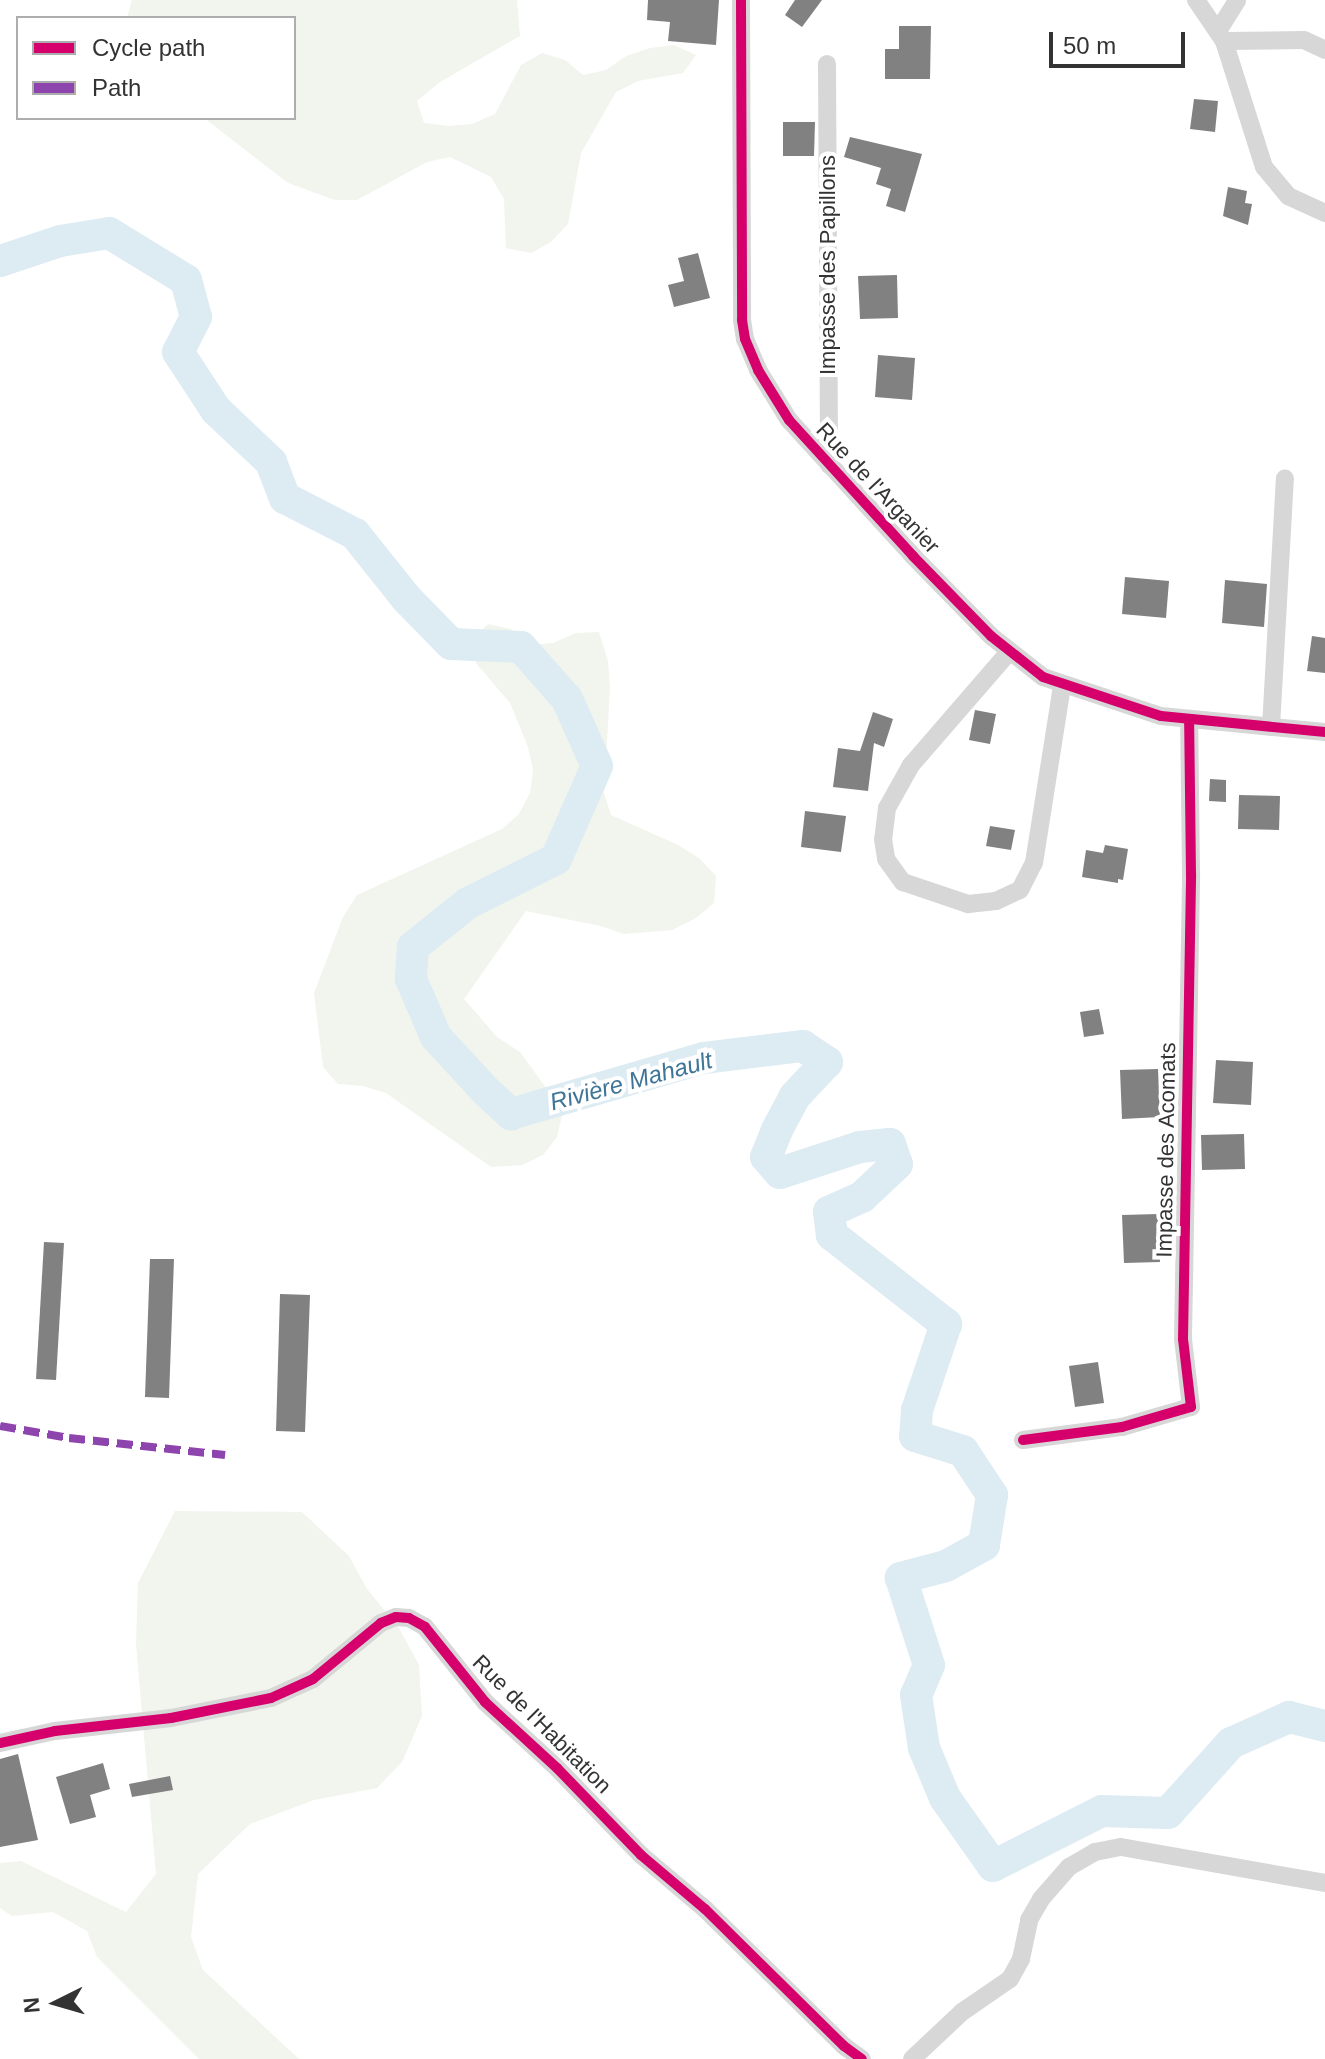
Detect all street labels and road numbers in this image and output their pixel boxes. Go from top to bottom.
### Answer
street label: Impasse des Papillons [815,155,841,375]
street label: Rue de l'Arganier [811,417,945,559]
street label: Impasse des Acomats [1151,1042,1181,1258]
street label: Rue de l'Habitation [467,1649,617,1799]

